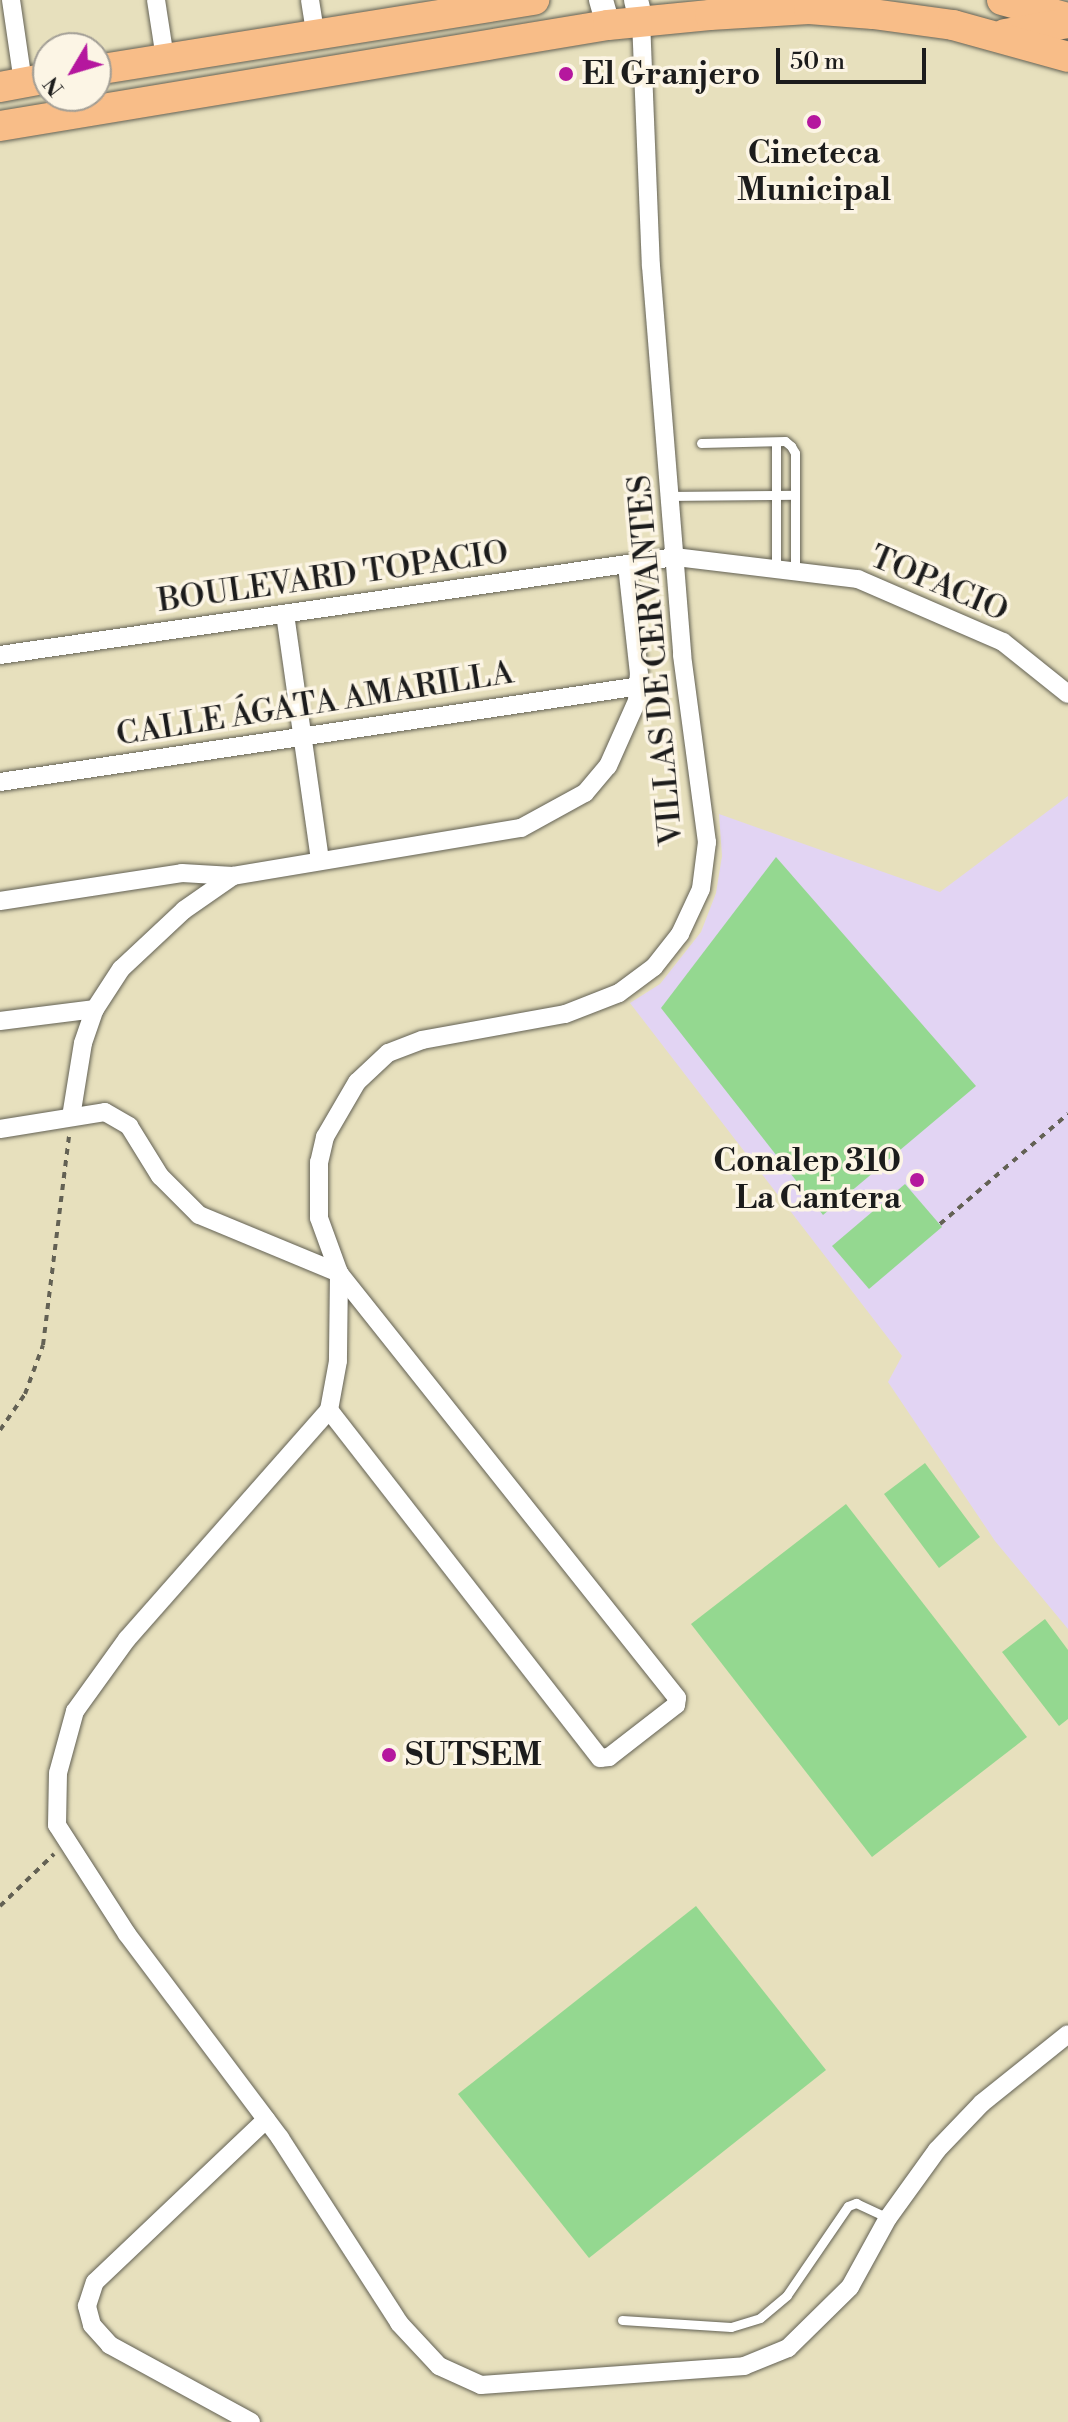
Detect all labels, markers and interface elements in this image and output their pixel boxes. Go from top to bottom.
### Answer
north arrow [32,32,112,112]
scale bar [780,32,930,82]
text: 50 m [790,47,845,77]
place label: El Granjero [582,55,760,93]
marker: El Granjero [557,65,575,83]
text: N [38,71,70,101]
marker: Cineteca Municipal [805,113,823,131]
place label: Cineteca Municipal [737,135,891,210]
street label: VILLAS DE CERVANTES [621,473,691,847]
street label: BOULEVARD TOPACIO [155,533,511,621]
street label: TOPACIO [864,538,1014,630]
street label: CALLE ÁGATA AMARILLA [114,654,516,754]
place label: Conalep 310 La Cantera [713,1143,901,1218]
marker: Conalep 310 La Cantera [908,1171,926,1189]
place label: SUTSEM [405,1736,542,1774]
marker: SUTSEM [380,1746,398,1764]

